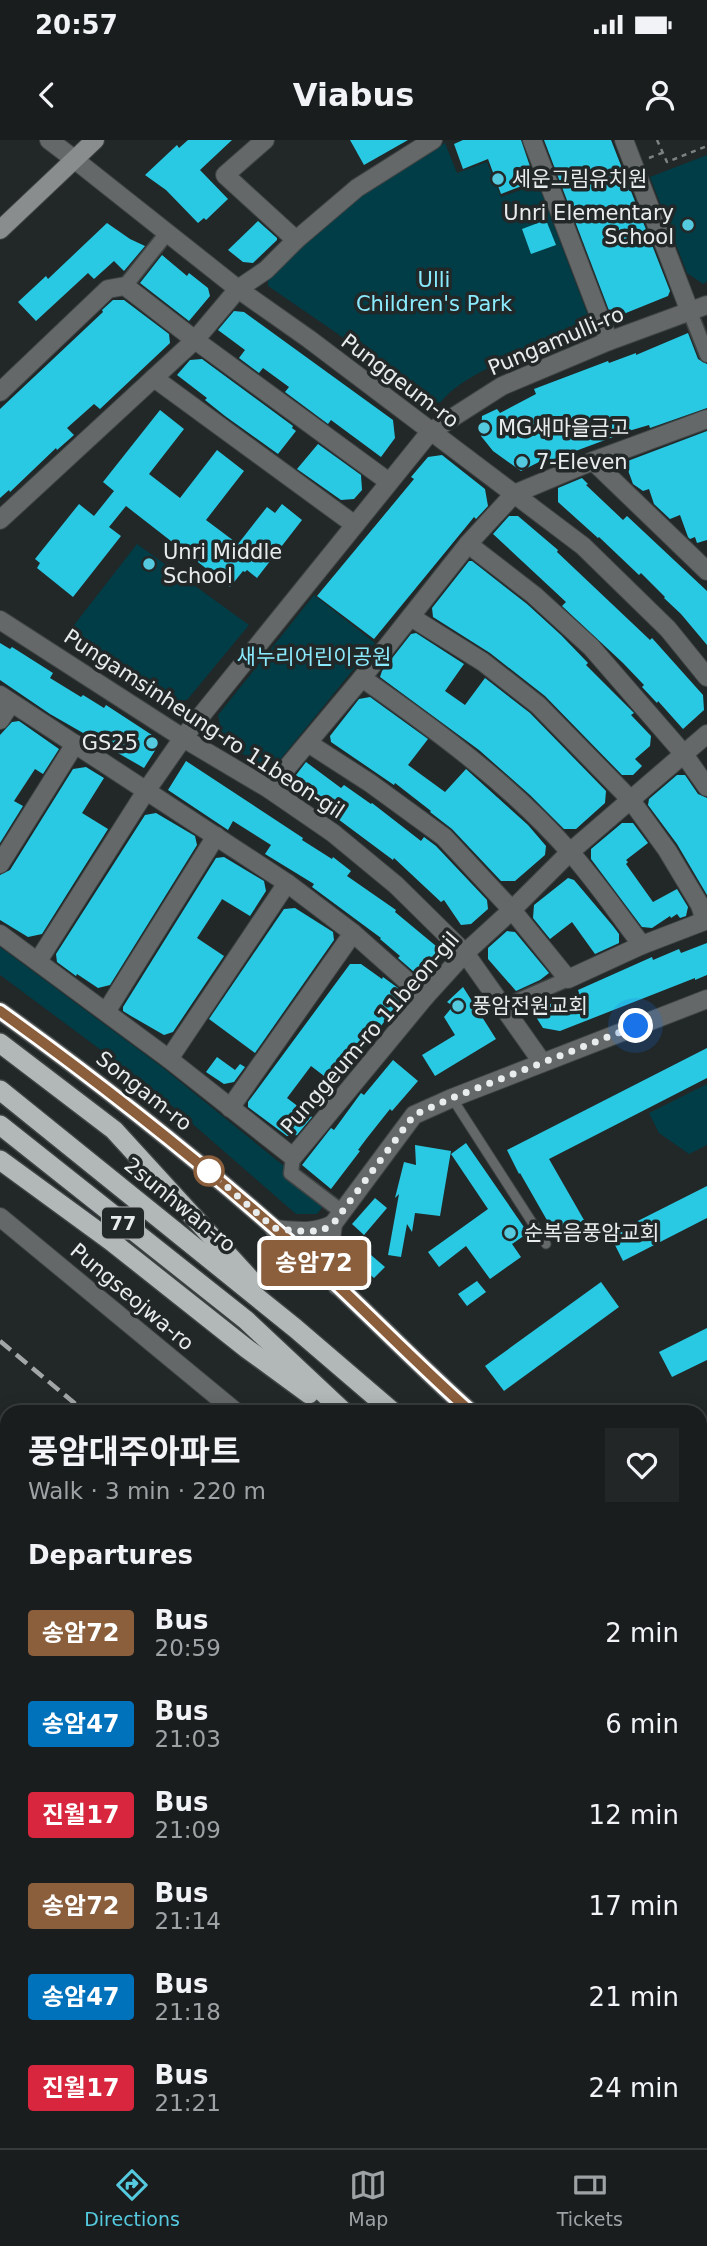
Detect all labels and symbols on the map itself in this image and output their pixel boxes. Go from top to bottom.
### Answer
place label: 세운그림유치원 [512,167,647,191]
marker: 세운그림유치원 [490,171,506,187]
place label: Unri Elementary School [503,201,674,249]
marker: Unri Elementary School [680,217,696,233]
park label: Ulli Children's Park [356,268,513,316]
street label: Pungamulli-ro [485,302,627,380]
street label: Punggeum-ro [337,329,463,433]
place label: MG새마을금고 [498,416,629,440]
marker: MG새마을금고 [476,420,492,436]
place label: 7-Eleven [536,450,628,474]
marker: 7-Eleven [514,454,530,470]
place label: Unri Middle School [163,540,282,588]
marker: Unri Middle School [141,556,157,572]
street label: Pungamsinheung-ro 11beon-gil [60,624,348,824]
park label: 새누리어린이공원 [237,645,391,669]
place label: GS25 [82,731,138,755]
marker: GS25 [144,735,160,751]
street label: Punggeum-ro 11beon-gil [276,927,464,1139]
place label: 풍암전원교회 [472,994,588,1018]
marker: 풍암전원교회 [450,998,466,1014]
your location [618,1008,653,1043]
street label: Songam-ro [91,1046,197,1136]
street label: 2sunhwan-ro [120,1153,240,1257]
unlabelled marker [194,1156,224,1186]
road number: 77 [102,1208,144,1238]
place label: 순복음풍암교회 [524,1221,659,1245]
marker: 순복음풍암교회 [502,1225,518,1241]
street label: Pungseojwa-ro [66,1238,198,1356]
line badge: 송암72 [265,1240,363,1286]

